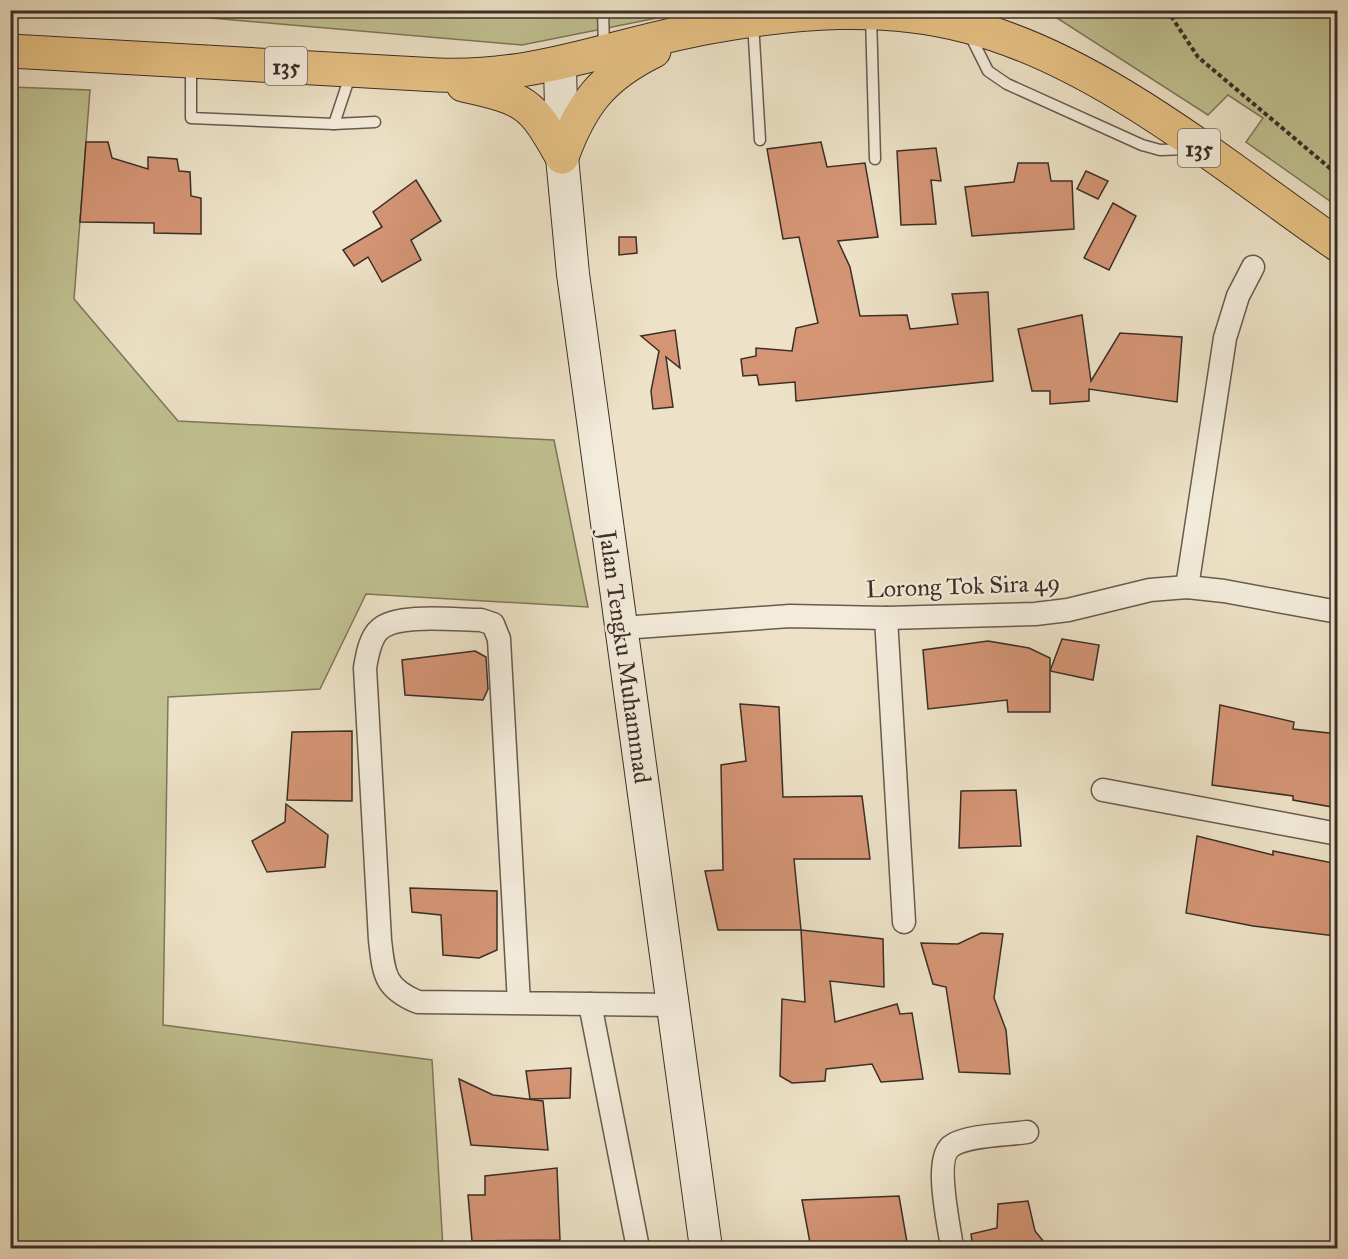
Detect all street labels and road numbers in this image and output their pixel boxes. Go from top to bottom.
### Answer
road number: 135 [265,47,307,85]
road number: 135 [1178,129,1220,167]
street label: Jalan Tengku Muhammad [592,526,658,785]
street label: Lorong Tok Sira 49 [865,568,1061,604]

